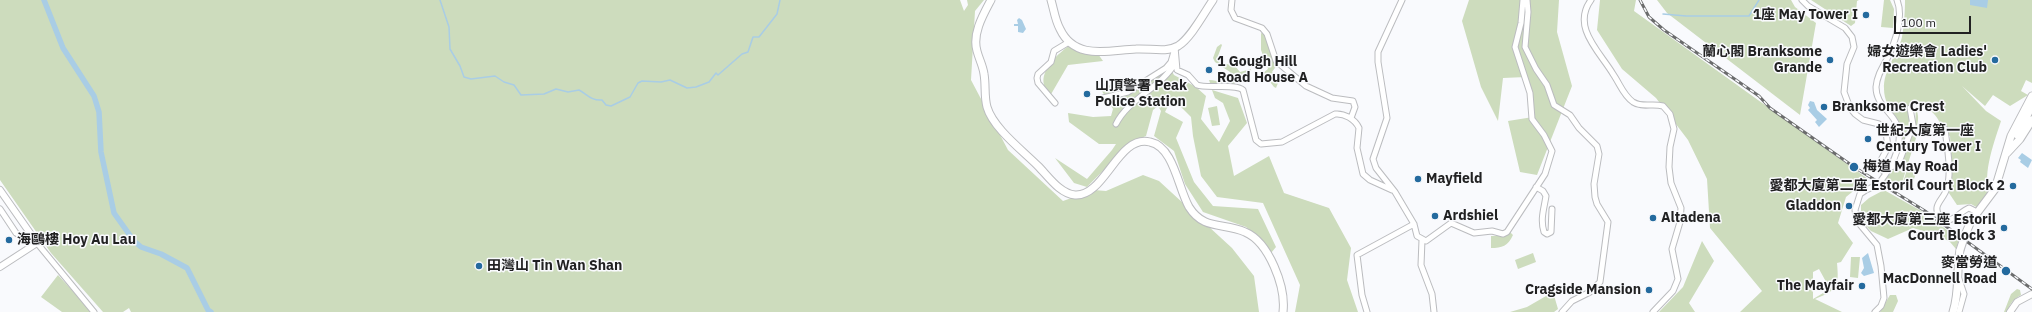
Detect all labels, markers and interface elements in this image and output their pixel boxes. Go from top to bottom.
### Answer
place label: 1座 May Tower I [1753,7,1858,23]
scale bar [1896,8,1973,34]
marker: 1座 May Tower I [1861,10,1871,20]
text: 100 m [1901,15,1936,30]
place label: 蘭心閣 Branksome Grande [1702,44,1822,76]
place label: 婦女遊樂會 Ladies' Recreation Club [1867,44,1987,76]
place label: 1 Gough Hill Road House A [1217,54,1308,86]
marker: 蘭心閣 Branksome Grande [1825,55,1835,65]
marker: 婦女遊樂會 Ladies' Recreation Club [1990,55,2000,65]
marker: 1 Gough Hill Road House A [1204,65,1214,75]
place label: 山頂警署 Peak Police Station [1095,78,1187,110]
marker: 山頂警署 Peak Police Station [1082,89,1092,99]
place label: Branksome Crest [1832,99,1945,115]
marker: Branksome Crest [1819,102,1829,112]
place label: 世紀大廈第一座 Century Tower I [1876,123,1981,156]
marker: 世紀大廈第一座 Century Tower I [1863,134,1873,144]
place label: 梅道 May Road [1863,159,1958,175]
marker: 梅道 May Road [1848,161,1860,173]
place label: Mayfield [1426,171,1483,187]
marker: Mayfield [1413,174,1423,184]
place label: 愛都大廈第二座 Estoril Court Block 2 [1770,178,2005,194]
marker: 愛都大廈第二座 Estoril Court Block 2 [2008,181,2018,191]
place label: Gladdon [1785,198,1841,214]
marker: Gladdon [1844,201,1854,211]
place label: Ardshiel [1443,208,1498,224]
place label: Altadena [1661,210,1721,226]
marker: Ardshiel [1430,211,1440,221]
place label: 愛都大廈第三座 Estoril Court Block 3 [1852,212,1996,244]
marker: Altadena [1648,213,1658,223]
marker: 愛都大廈第三座 Estoril Court Block 3 [1999,223,2009,233]
place label: 海鷗樓 Hoy Au Lau [17,232,136,248]
marker: 海鷗樓 Hoy Au Lau [4,235,14,245]
place label: 麥當勞道 MacDonnell Road [1883,255,1997,288]
place label: 田灣山 Tin Wan Shan [487,258,622,274]
marker: 田灣山 Tin Wan Shan [474,261,484,271]
marker: 麥當勞道 MacDonnell Road [2000,265,2012,277]
place label: The Mayfair [1777,278,1854,294]
marker: The Mayfair [1857,281,1867,291]
place label: Cragside Mansion [1525,282,1641,298]
marker: Cragside Mansion [1644,285,1654,295]

